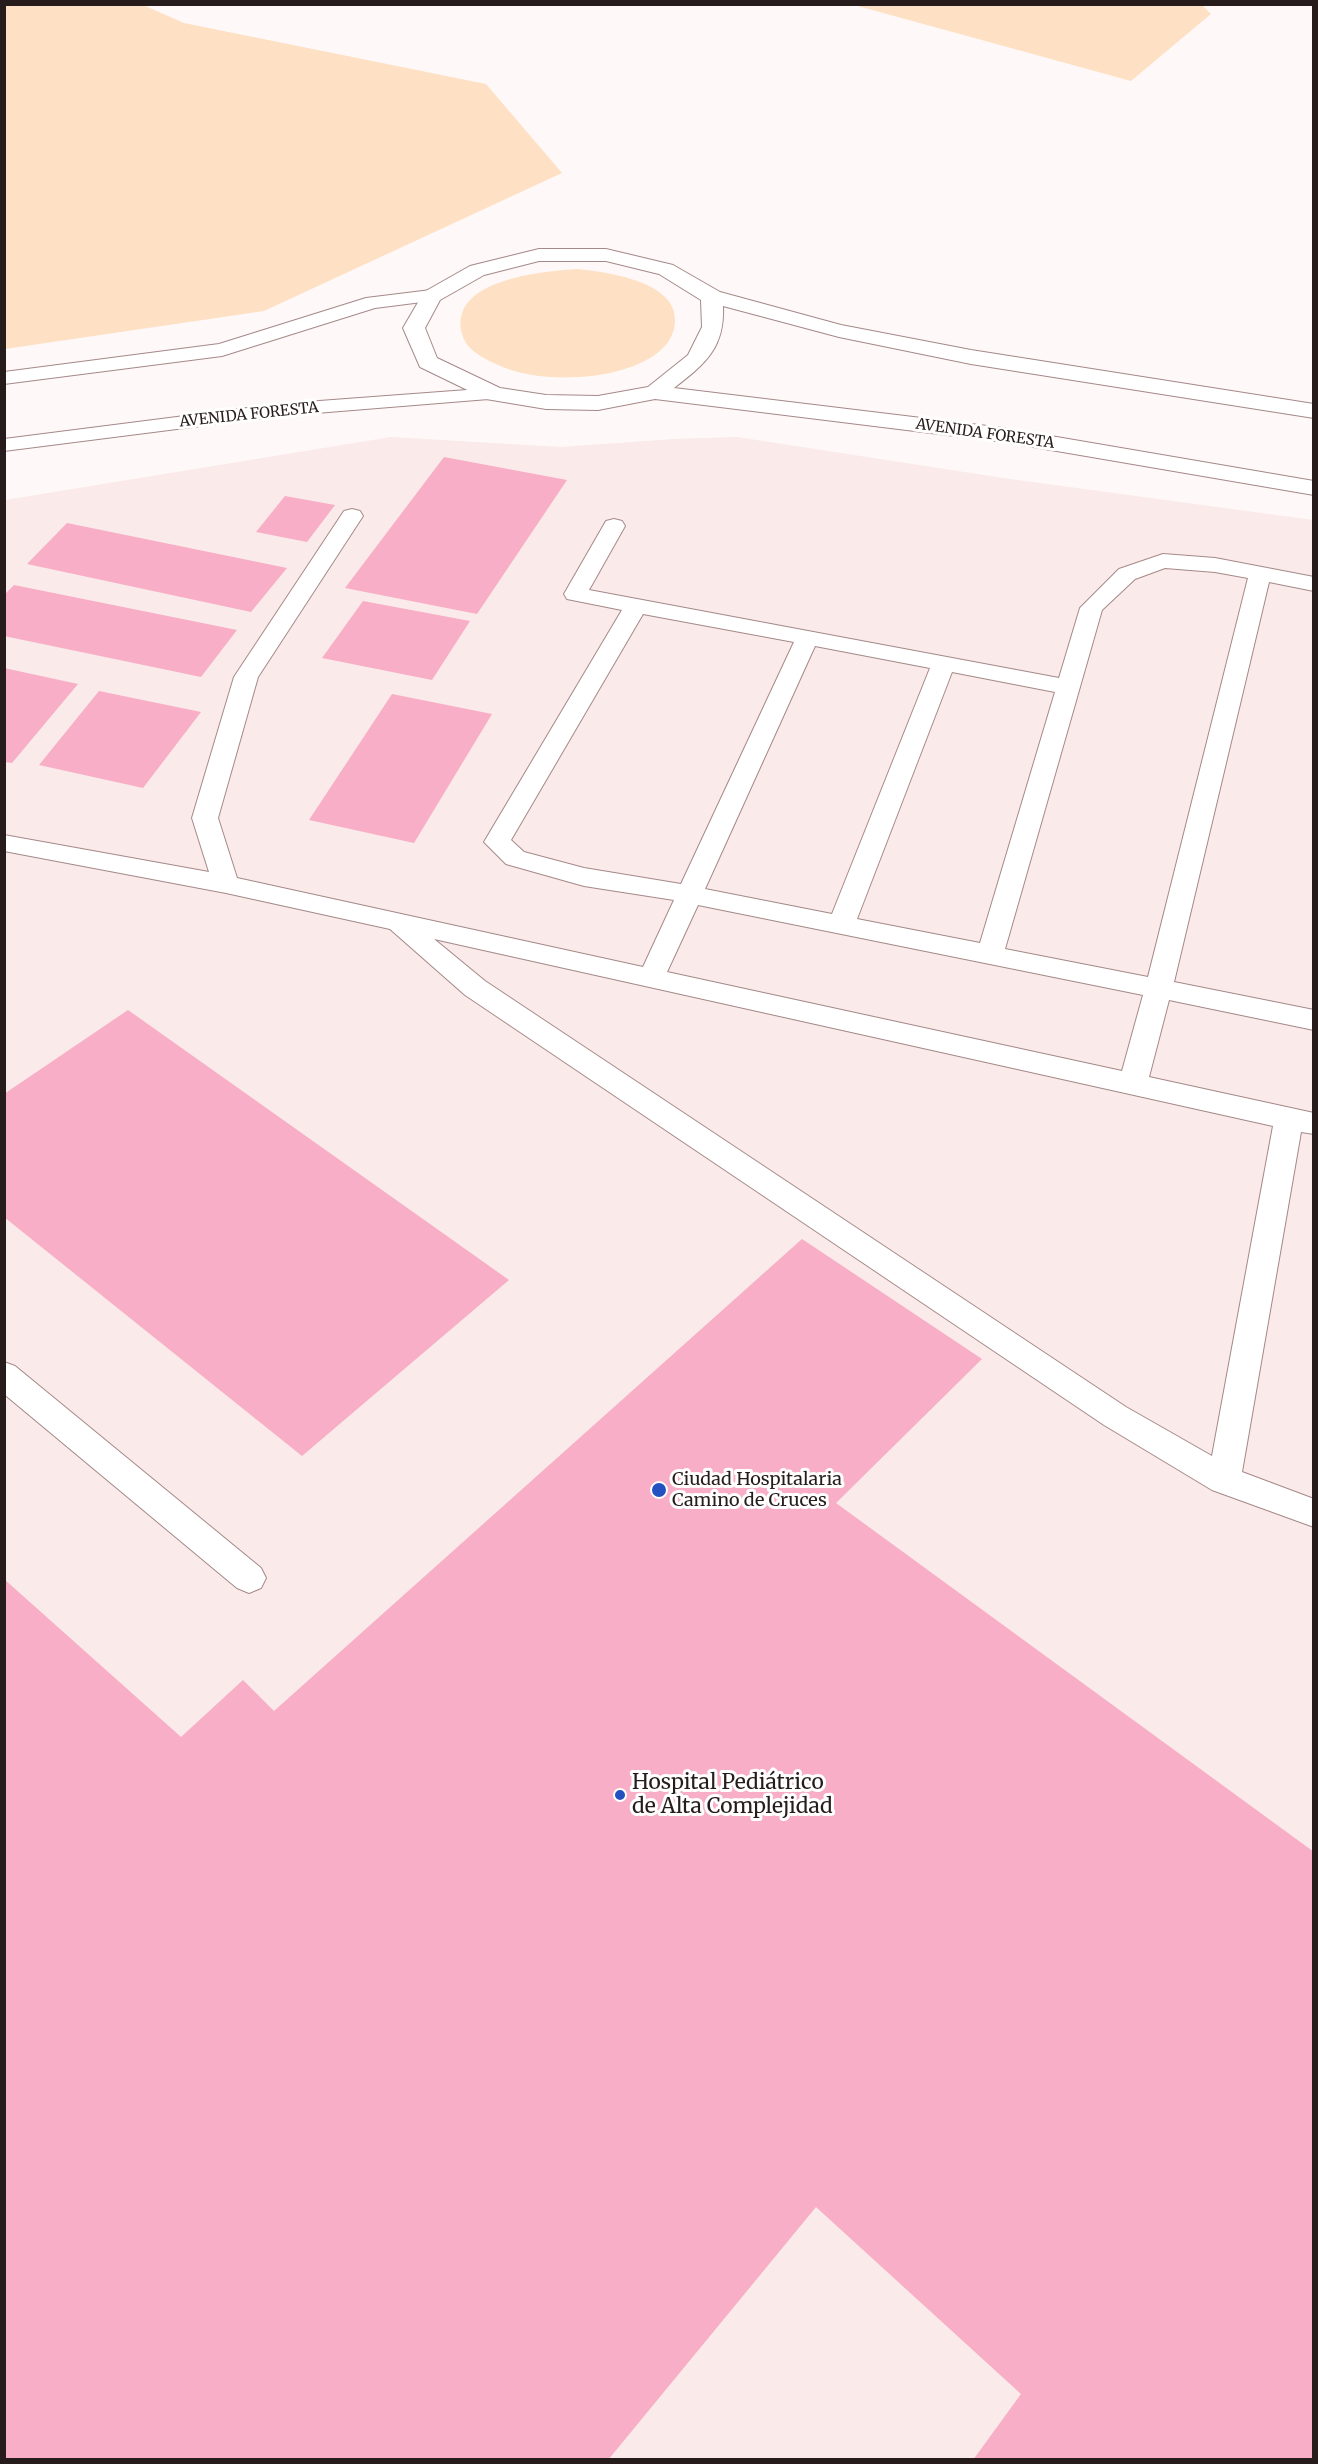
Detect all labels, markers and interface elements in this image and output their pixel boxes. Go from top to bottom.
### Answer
street label: AVENIDA FORESTA [179,399,319,431]
street label: AVENIDA FORESTA [915,415,1055,453]
place label: Ciudad Hospitalaria Camino de Cruces [672,1469,842,1512]
marker: Ciudad Hospitalaria Camino de Cruces [650,1481,668,1499]
place label: Hospital Pediátrico de Alta Complejidad [632,1770,833,1820]
marker: Hospital Pediátrico de Alta Complejidad [613,1788,627,1802]

